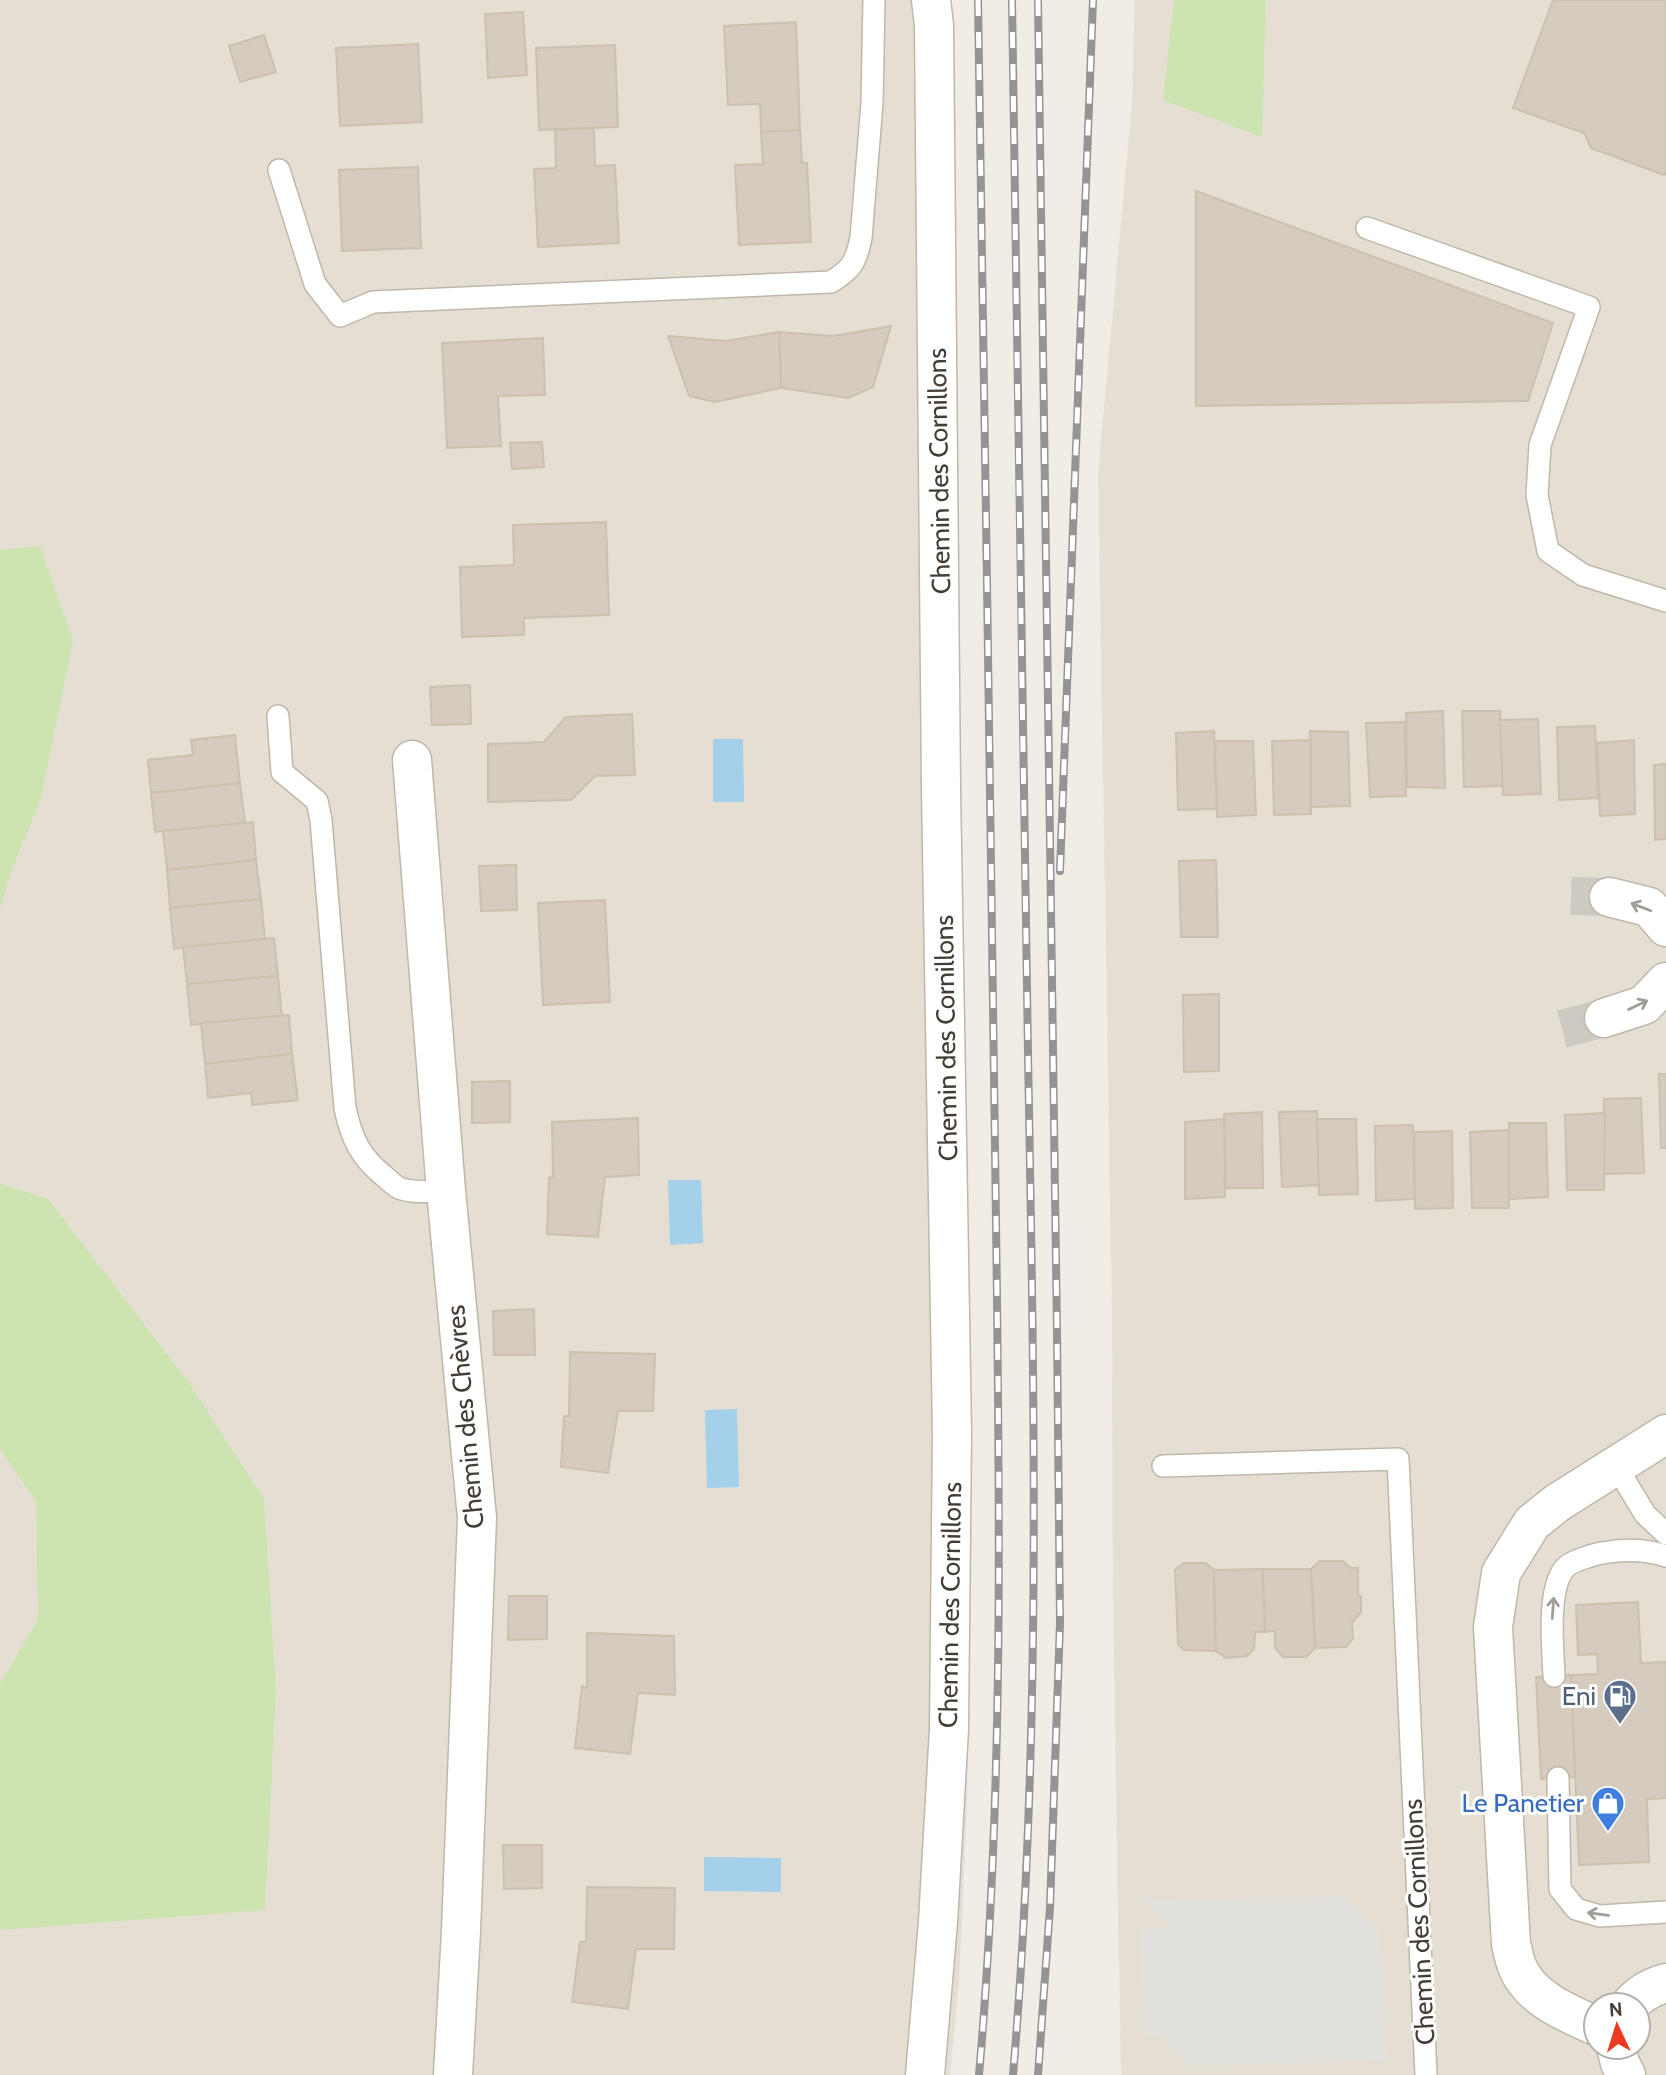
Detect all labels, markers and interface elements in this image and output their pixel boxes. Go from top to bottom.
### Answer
street label: Chemin des Cornillons [921,347,957,594]
one-way arrow [1631,899,1652,912]
street label: Chemin des Cornillons [928,914,964,1161]
one-way arrow [1628,998,1649,1011]
street label: Chemin des Chèvres [439,1304,491,1530]
street label: Chemin des Cornillons [932,1481,968,1728]
one-way arrow [1547,1597,1560,1620]
fuel station icon: Eni [1601,1677,1639,1726]
place label: Eni [1562,1680,1596,1712]
shop icon: Le Panetier [1589,1784,1627,1833]
place label: Le Panetier [1461,1787,1585,1819]
street label: Chemin des Cornillons [1397,1798,1441,2046]
one-way arrow [1587,1907,1610,1920]
north arrow [1582,1991,1652,2061]
text: N [1608,1998,1623,2021]

